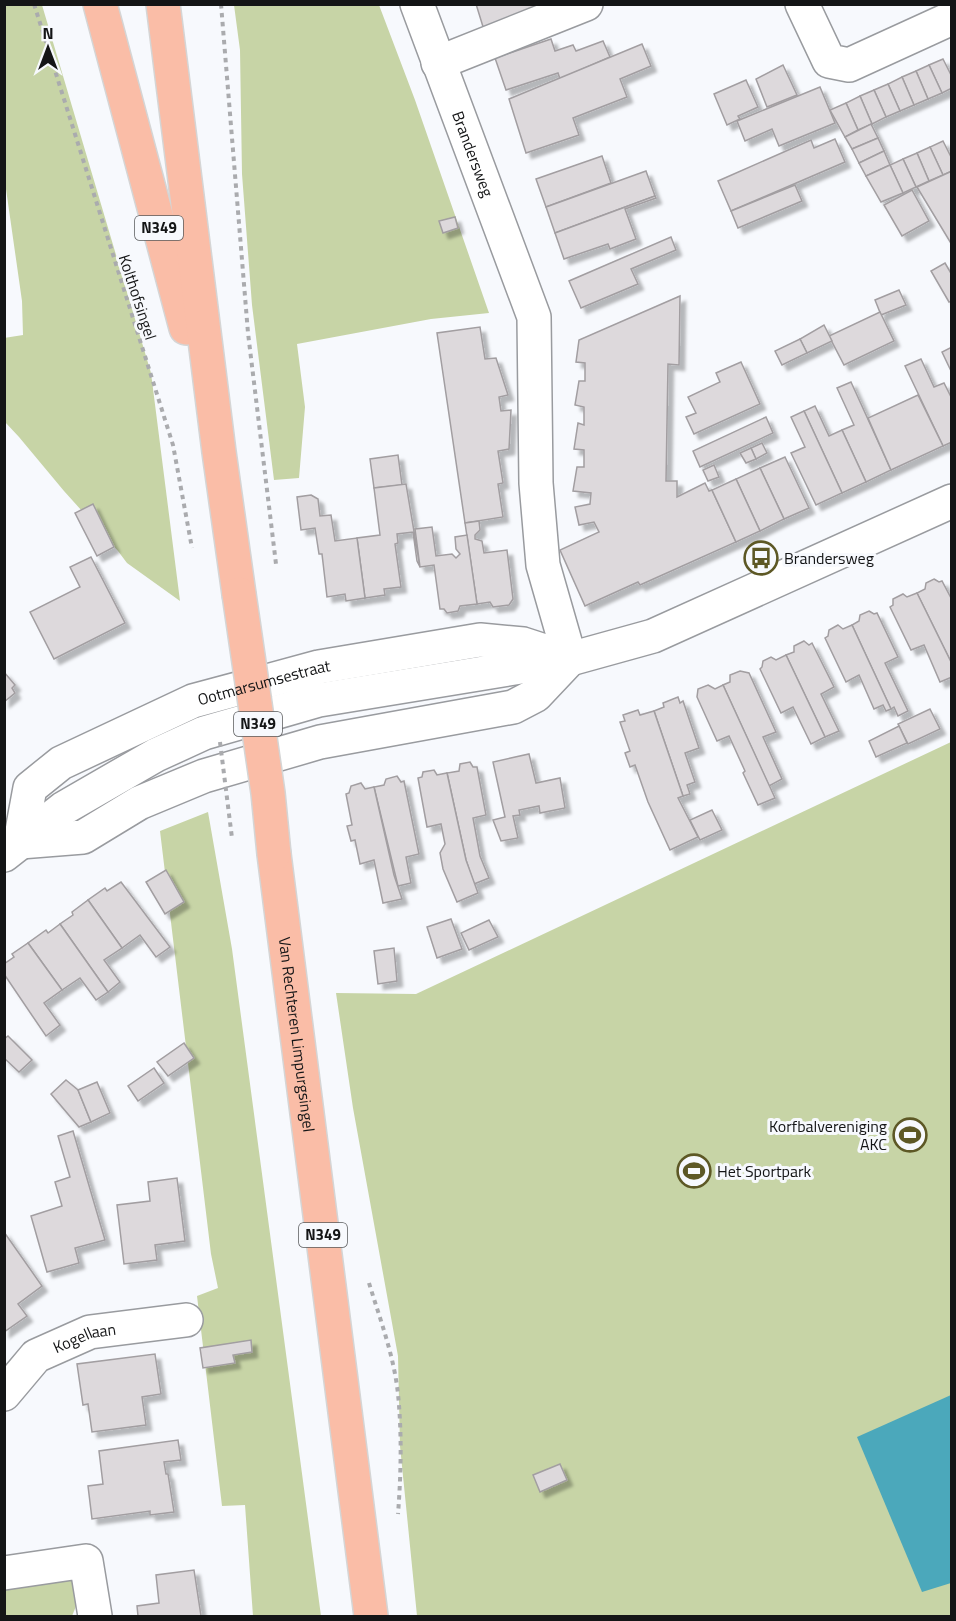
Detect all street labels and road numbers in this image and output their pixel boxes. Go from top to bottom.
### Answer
street label: Brandersweg [446,108,500,200]
road number: N349 [135,216,183,240]
street label: Kolthofsingel [113,251,163,343]
street label: Ootmarsumsestraat [195,653,332,711]
road number: N349 [234,712,282,736]
street label: Van Rechteren Limpurgsingel [273,936,321,1134]
road number: N349 [299,1223,347,1247]
street label: Kogellaan [49,1317,117,1359]

